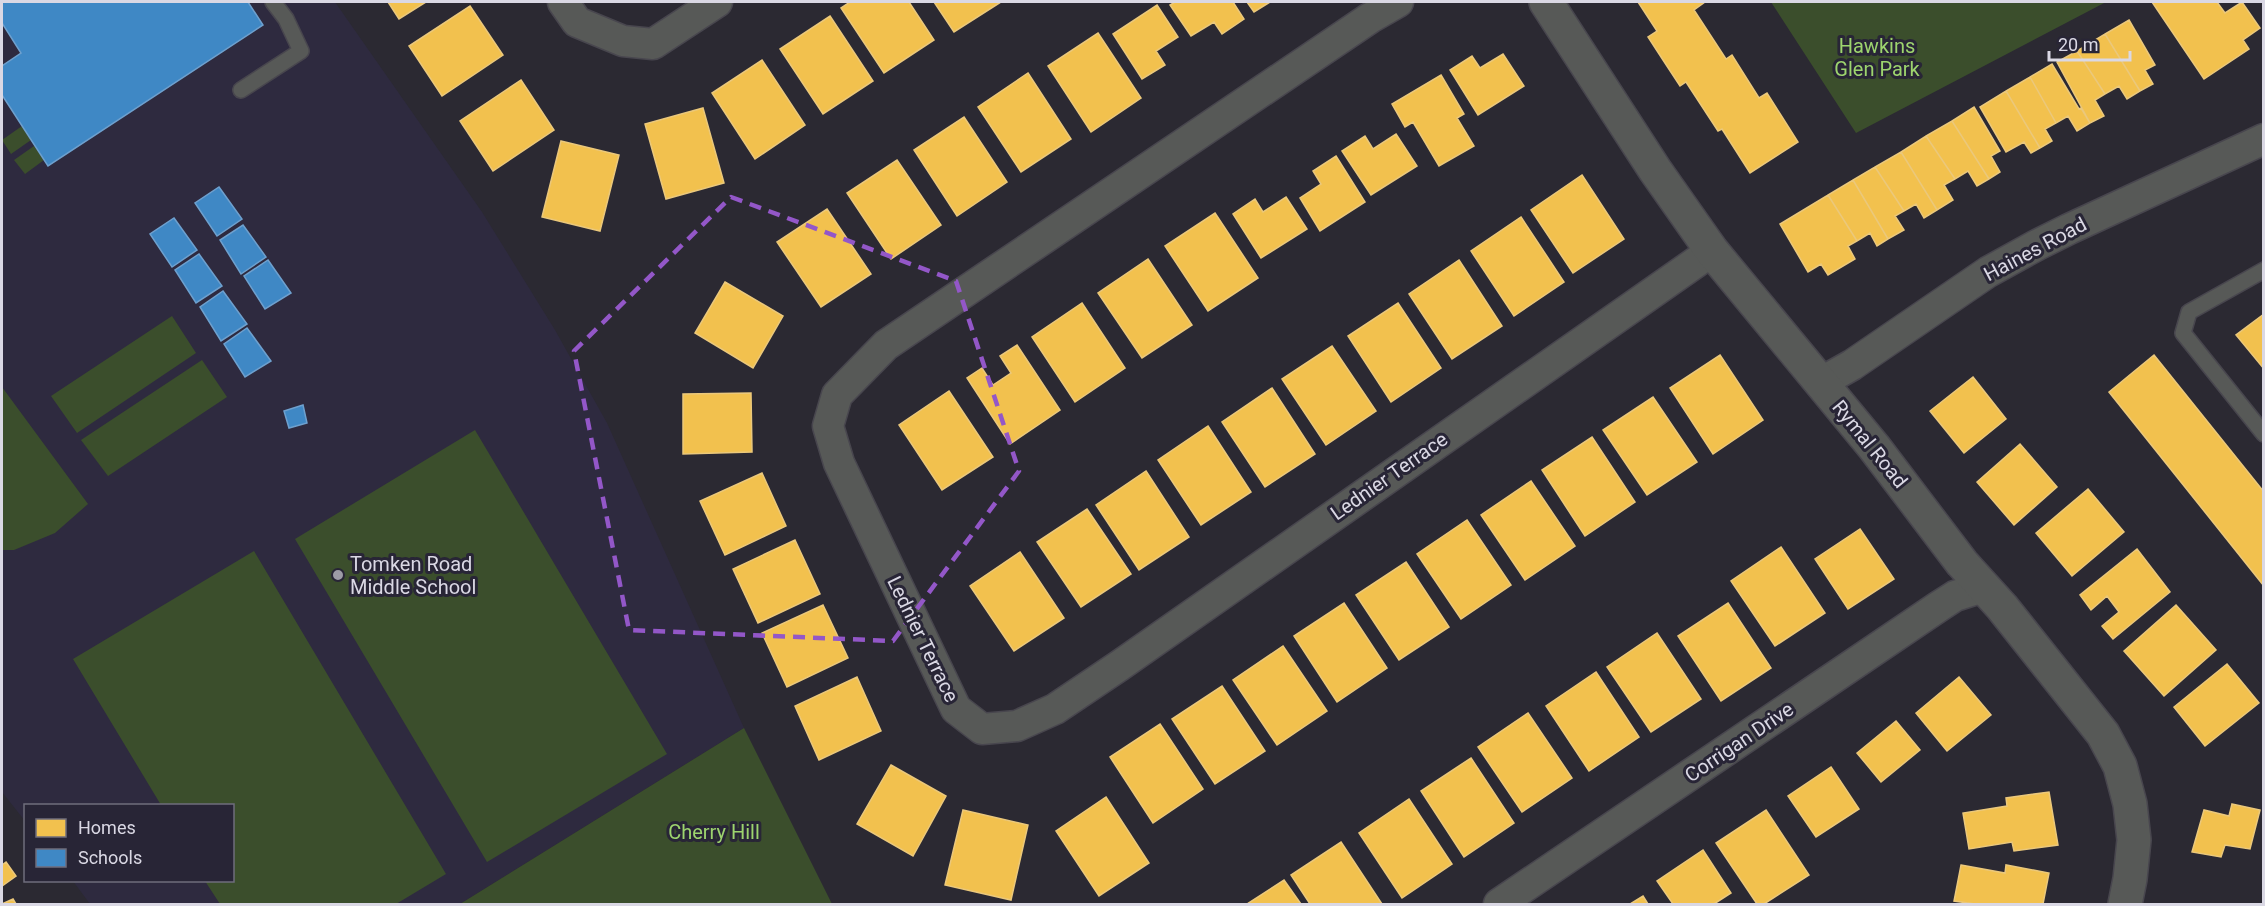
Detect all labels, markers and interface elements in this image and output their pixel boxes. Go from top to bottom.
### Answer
scale bar [2049,24,2130,62]
park label: Hawkins Glen Park [1834,34,1921,81]
text: 20 m [2058,34,2098,55]
street label: Haines Road [1980,212,2090,286]
street label: Rymal Road [1827,395,1913,493]
street label: Lednier Terrace [1326,427,1452,525]
place label: Tomken Road Middle School [350,552,476,599]
marker: Tomken Road Middle School [331,568,345,582]
street label: Lednier Terrace [882,572,964,706]
street label: Corrigan Drive [1680,697,1798,787]
legend [24,804,234,882]
text: Homes [78,817,136,838]
park label: Cherry Hill [668,820,760,844]
text: Schools [78,847,142,868]

